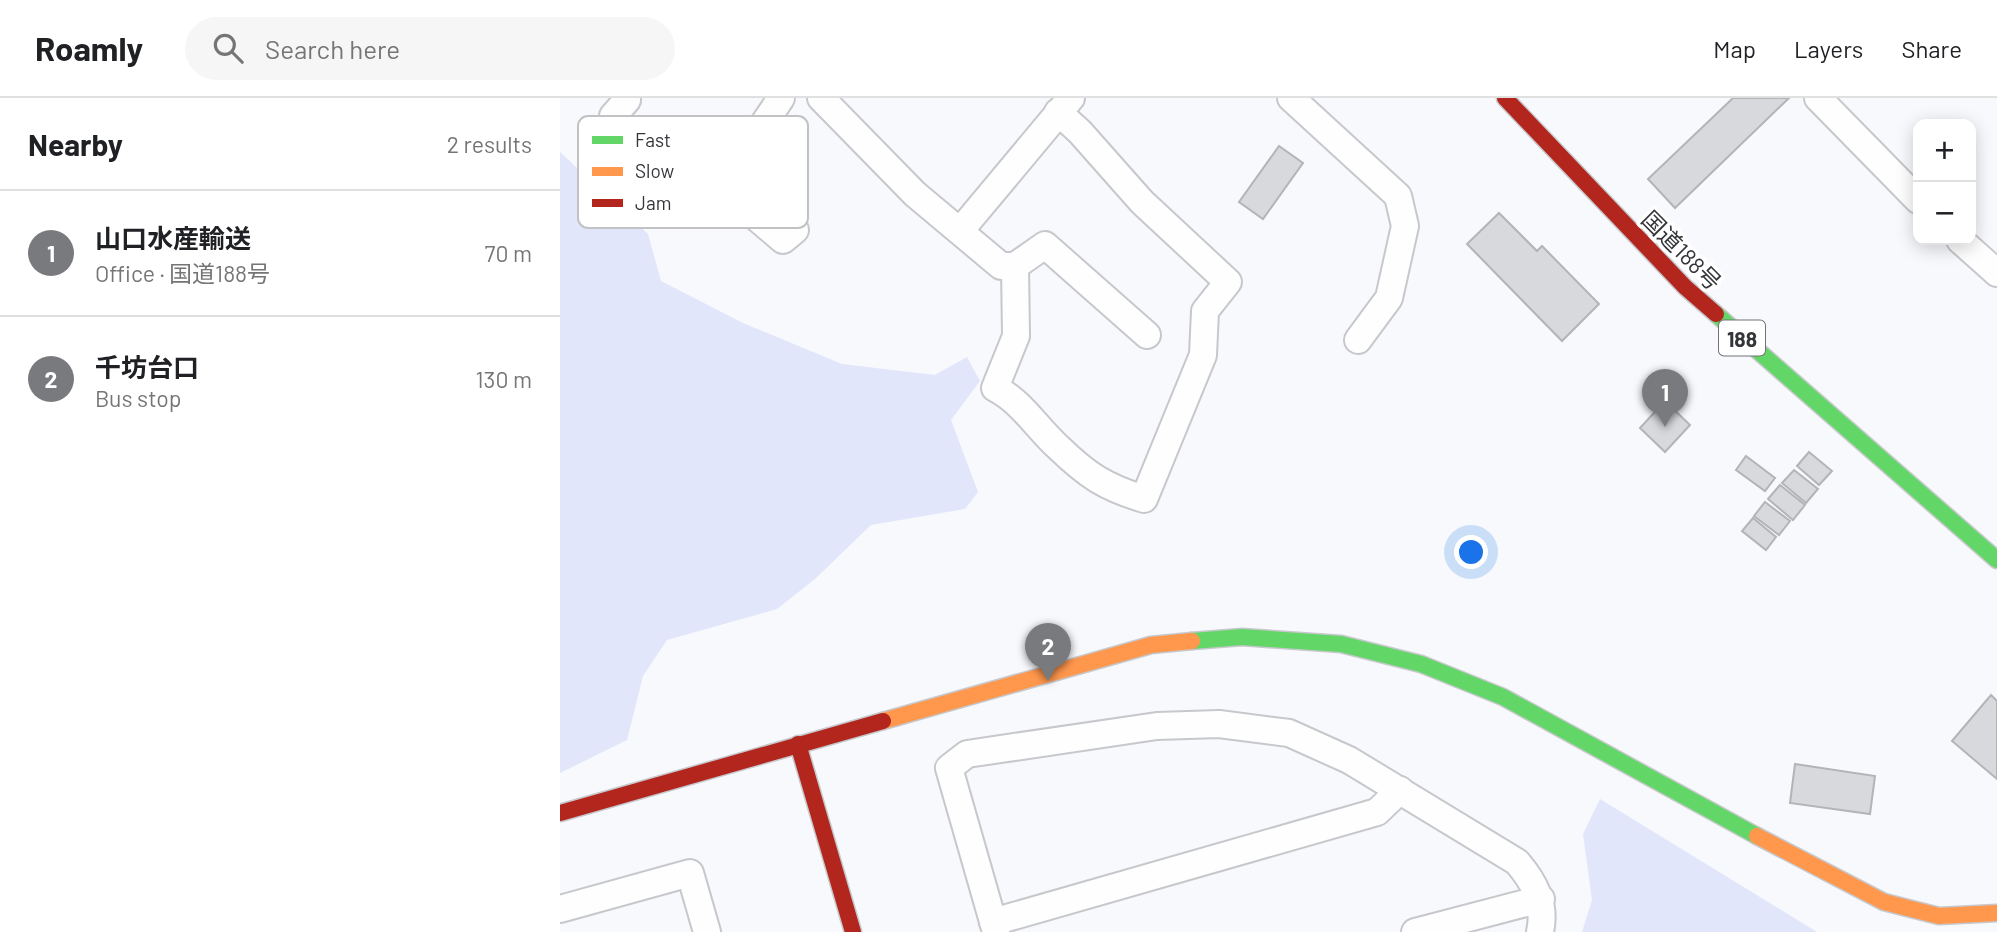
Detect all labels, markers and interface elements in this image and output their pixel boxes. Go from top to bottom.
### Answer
search box [185,17,675,80]
text: Roamly [35,28,143,68]
icon: search [209,29,247,67]
text: Search here [265,33,400,64]
text: Map [1713,34,1756,63]
text: Layers [1794,34,1863,63]
text: Share [1901,34,1962,63]
legend [578,116,808,228]
map controls [1913,119,1976,245]
button: + [1913,119,1976,182]
text: Nearby [28,126,123,162]
text: Fast [635,128,671,151]
text: 2 results [447,130,532,158]
text: Slow [635,159,674,182]
button: − [1913,182,1976,245]
text: Jam [635,191,671,214]
street label: 国道188号 [1636,204,1728,296]
text: 山口水産輸送 [95,222,251,253]
text: 1 [47,239,55,267]
text: 70 m [485,239,532,267]
text: Office · 国道188号 [95,259,270,287]
road number: 188 [1719,320,1765,356]
text: 千坊台口 [95,351,199,382]
text: 2 [45,365,57,393]
text: 130 m [475,365,532,393]
pin: 1 [1642,369,1688,427]
text: Bus stop [95,384,181,412]
your location [1454,535,1488,569]
pin: 2 [1025,623,1071,681]

